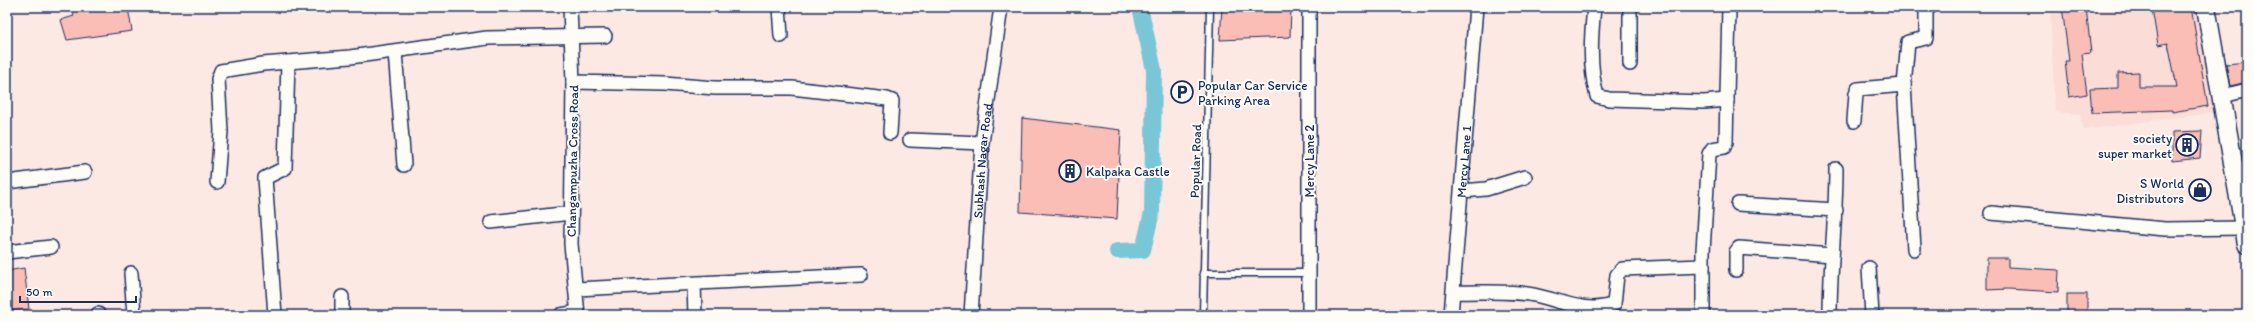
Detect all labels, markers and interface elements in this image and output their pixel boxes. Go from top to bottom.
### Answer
place label: Popular Car Service Parking Area [1198,78,1307,108]
parking icon: Popular Car Service Parking Area [1169,79,1195,105]
street label: Changampuzha Cross Road [564,85,581,237]
street label: Subhash Nagar Road [970,102,996,219]
street label: Popular Road [1187,124,1204,198]
street label: Mercy Lane 2 [1302,124,1317,197]
street label: Mercy Lane 1 [1454,125,1474,198]
place label: society super market [2098,131,2172,161]
building icon: society super market [2174,132,2200,158]
building icon: Kalpaka Castle [1057,158,1083,184]
place label: Kalpaka Castle [1086,164,1170,179]
place label: S World Distributors [2116,176,2184,206]
shop icon: S World Distributors [2187,177,2213,203]
scale bar [20,278,136,304]
text: 50 m [26,285,52,299]

